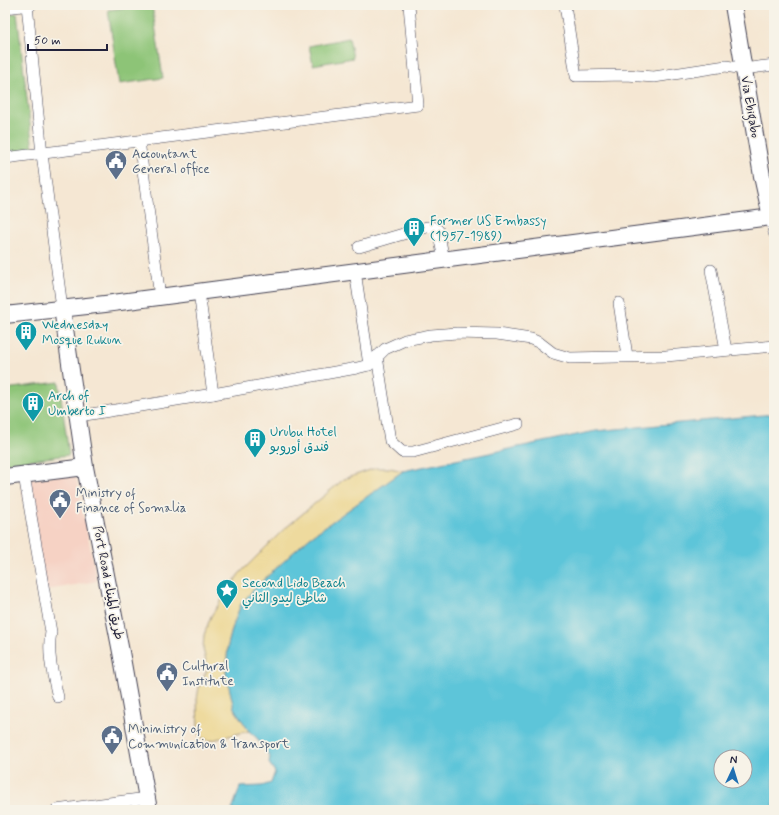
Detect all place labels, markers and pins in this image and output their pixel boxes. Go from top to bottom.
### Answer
place label: Accountant General office [132,146,210,178]
public building icon: Accountant General office [103,148,129,181]
place label: Former US Embassy (1957-1989) [430,213,546,245]
building icon: Former US Embassy (1957-1989) [401,215,427,248]
place label: Wednesday Mosque Rukun [42,317,122,349]
building icon: Wednesday Mosque Rukun [13,319,39,352]
place label: Arch of Umberto I [48,388,106,420]
building icon: Arch of Umberto I [20,390,46,423]
place label: Urubu Hotel فندق أوروبو [269,424,337,456]
building icon: Urubu Hotel فندق أوروبو [242,426,268,459]
place label: Ministry of Finance of Somalia [76,485,187,517]
public building icon: Ministry of Finance of Somalia [47,487,73,520]
place label: Second Lido Beach شاطئ ليدو الثاني [242,575,346,609]
place icon: Second Lido Beach شاطئ ليدو الثاني [214,577,240,610]
place label: Cultural Institute [182,658,234,690]
public building icon: Cultural Institute [154,660,180,693]
place label: Mininistry of Communication & Transport [128,721,290,753]
public building icon: Mininistry of Communication & Transport [99,723,125,756]

